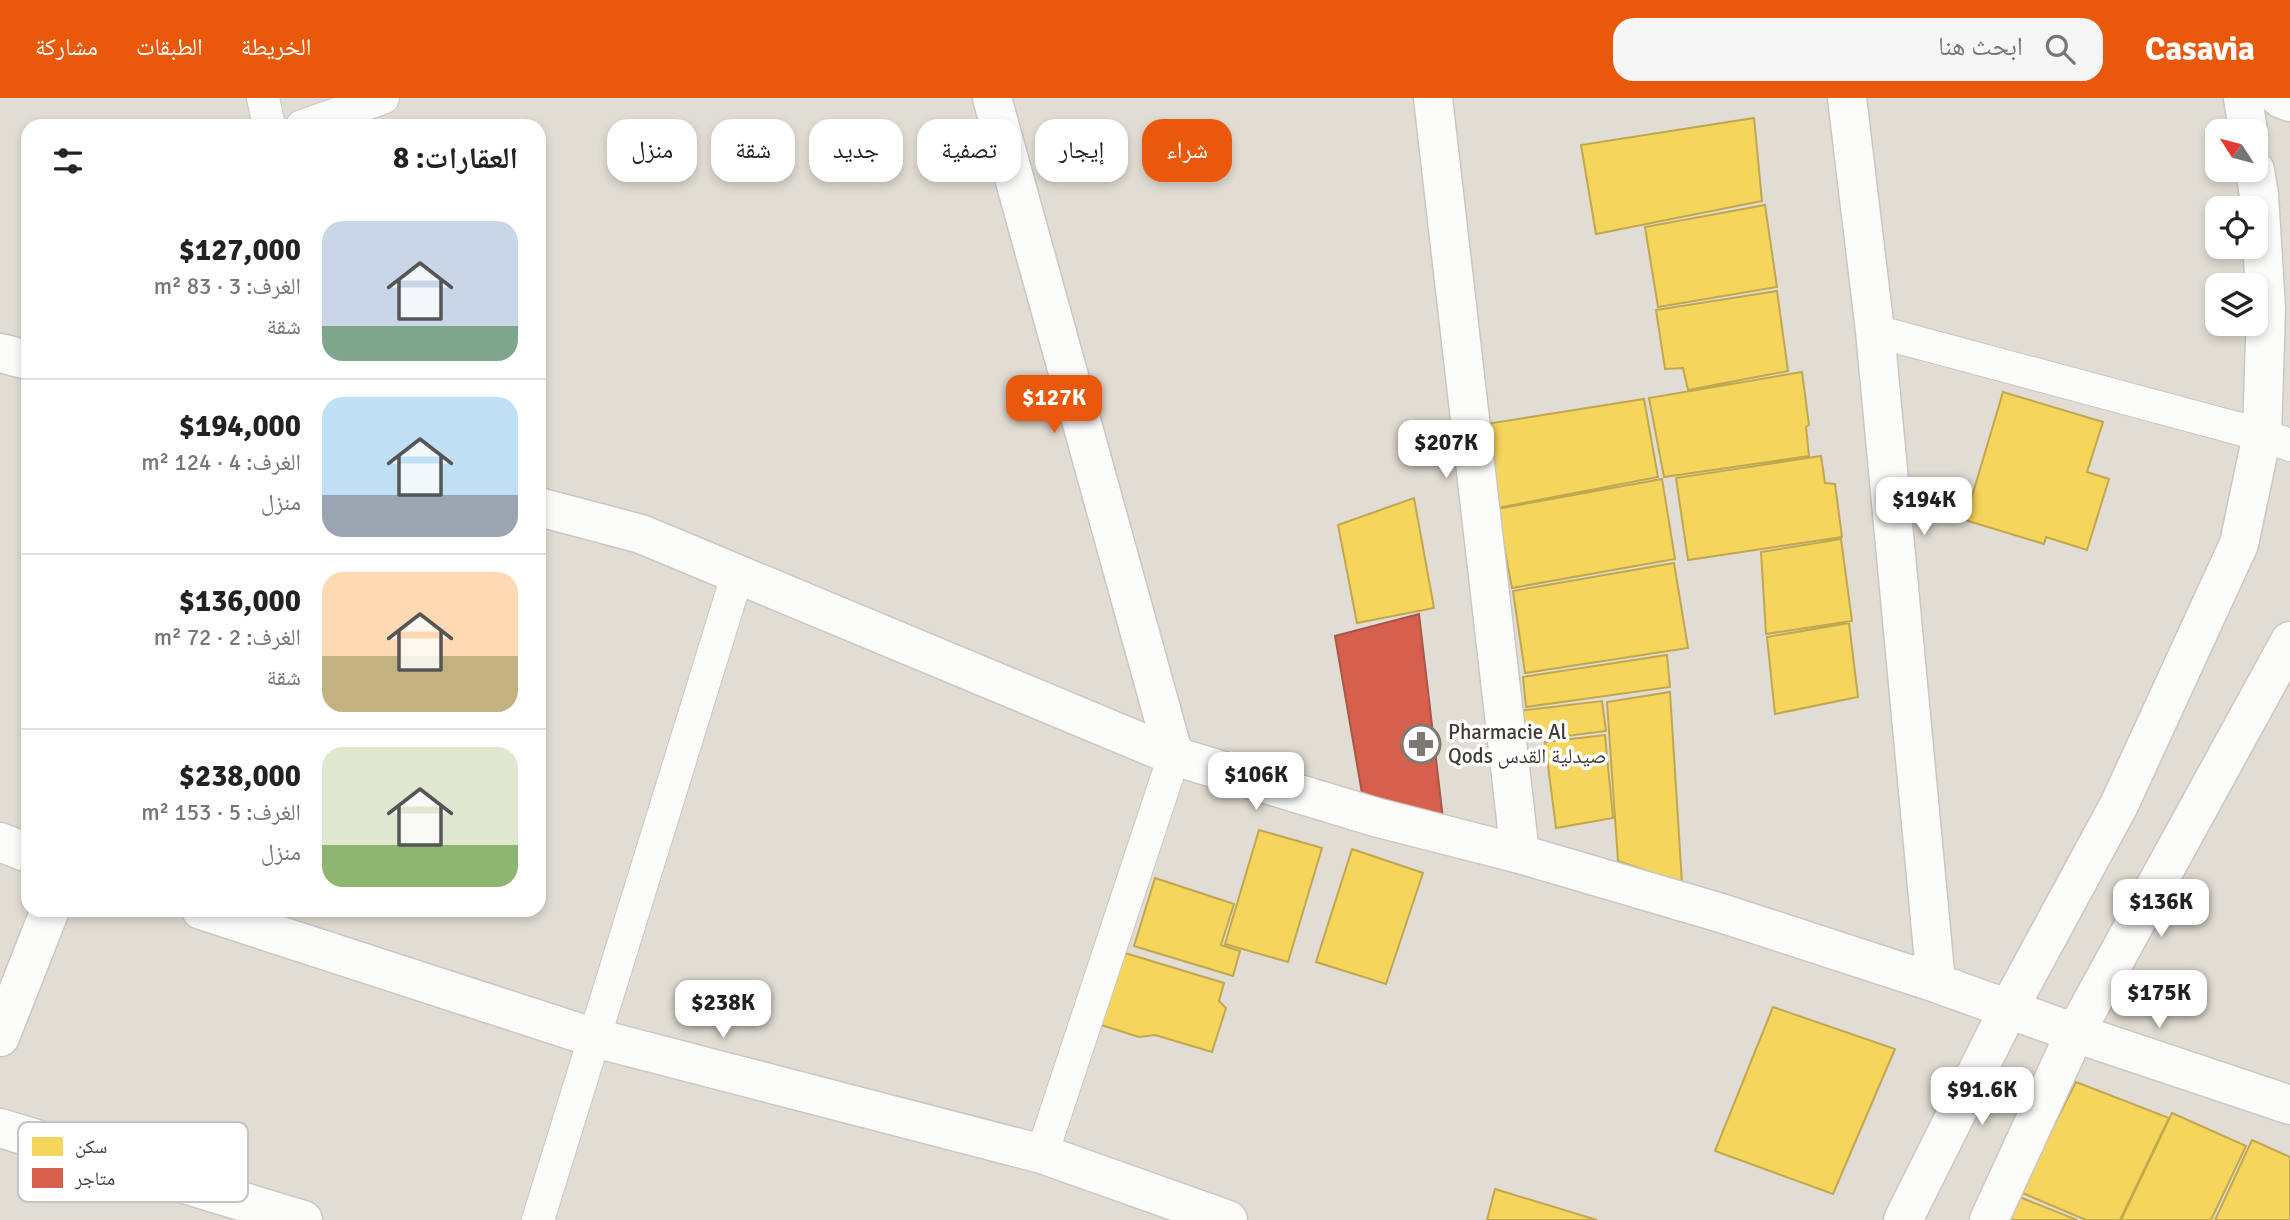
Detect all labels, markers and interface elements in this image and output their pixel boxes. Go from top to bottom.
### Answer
search box [1613,18,2103,81]
text: Casavia [2145,29,2255,70]
icon: search [2041,30,2079,68]
text: ابحث هنا [1938,31,2023,63]
text: مشاركة [35,32,98,62]
text: الطبقات [136,32,203,62]
text: الخريطة [241,32,311,62]
chip: منزل [607,119,697,182]
chip: شقة [711,119,795,182]
chip: جديد [809,119,903,182]
chip: تصفية [917,119,1021,182]
chip: إيجار [1035,119,1128,182]
chip: شراء [1142,119,1232,182]
north arrow [2205,119,2268,182]
map controls [2205,119,2268,336]
text: العقارات: 8 [393,140,518,177]
icon: filters [49,142,87,180]
button: locate [2205,196,2268,259]
text: $127,000 [179,232,301,269]
icon: home [378,249,462,333]
text: الغرف: 3 · 83 m² [154,272,301,301]
button: layers [2205,273,2268,336]
text: شقة [267,312,301,341]
pin: $127K [1005,376,1103,435]
text: $127K [1022,383,1086,412]
text: $194,000 [179,408,301,445]
pin: $207K [1397,420,1495,480]
icon: home [378,425,462,509]
text: $207K [1414,428,1478,457]
text: الغرف: 4 · 124 m² [141,448,301,477]
pin: $194K [1875,478,1973,537]
text: $194K [1892,485,1956,514]
text: منزل [261,488,301,517]
text: $136,000 [179,583,301,620]
icon: home [378,600,462,684]
text: الغرف: 2 · 72 m² [154,623,301,652]
text: شقة [267,663,301,692]
place label: Pharmacie Al Qods صيدلية القدس [1448,719,1607,769]
pharmacy icon: Pharmacie Al Qods صيدلية القدس [1400,723,1442,765]
pin: $106K [1207,752,1305,812]
text: $238,000 [179,758,301,795]
text: $106K [1224,760,1288,789]
icon: home [378,775,462,859]
text: الغرف: 5 · 153 m² [141,798,301,827]
text: منزل [261,838,301,867]
pin: $136K [2112,880,2210,939]
text: $136K [2129,887,2193,916]
pin: $175K [2110,970,2208,1030]
text: $175K [2127,978,2191,1007]
pin: $238K [674,981,772,1040]
text: $238K [691,988,755,1017]
pin: $91.6K [1925,1068,2039,1127]
text: $91.6K [1947,1075,2017,1104]
legend [18,1122,248,1202]
text: سكن [75,1135,107,1159]
text: متاجر [74,1167,115,1191]

